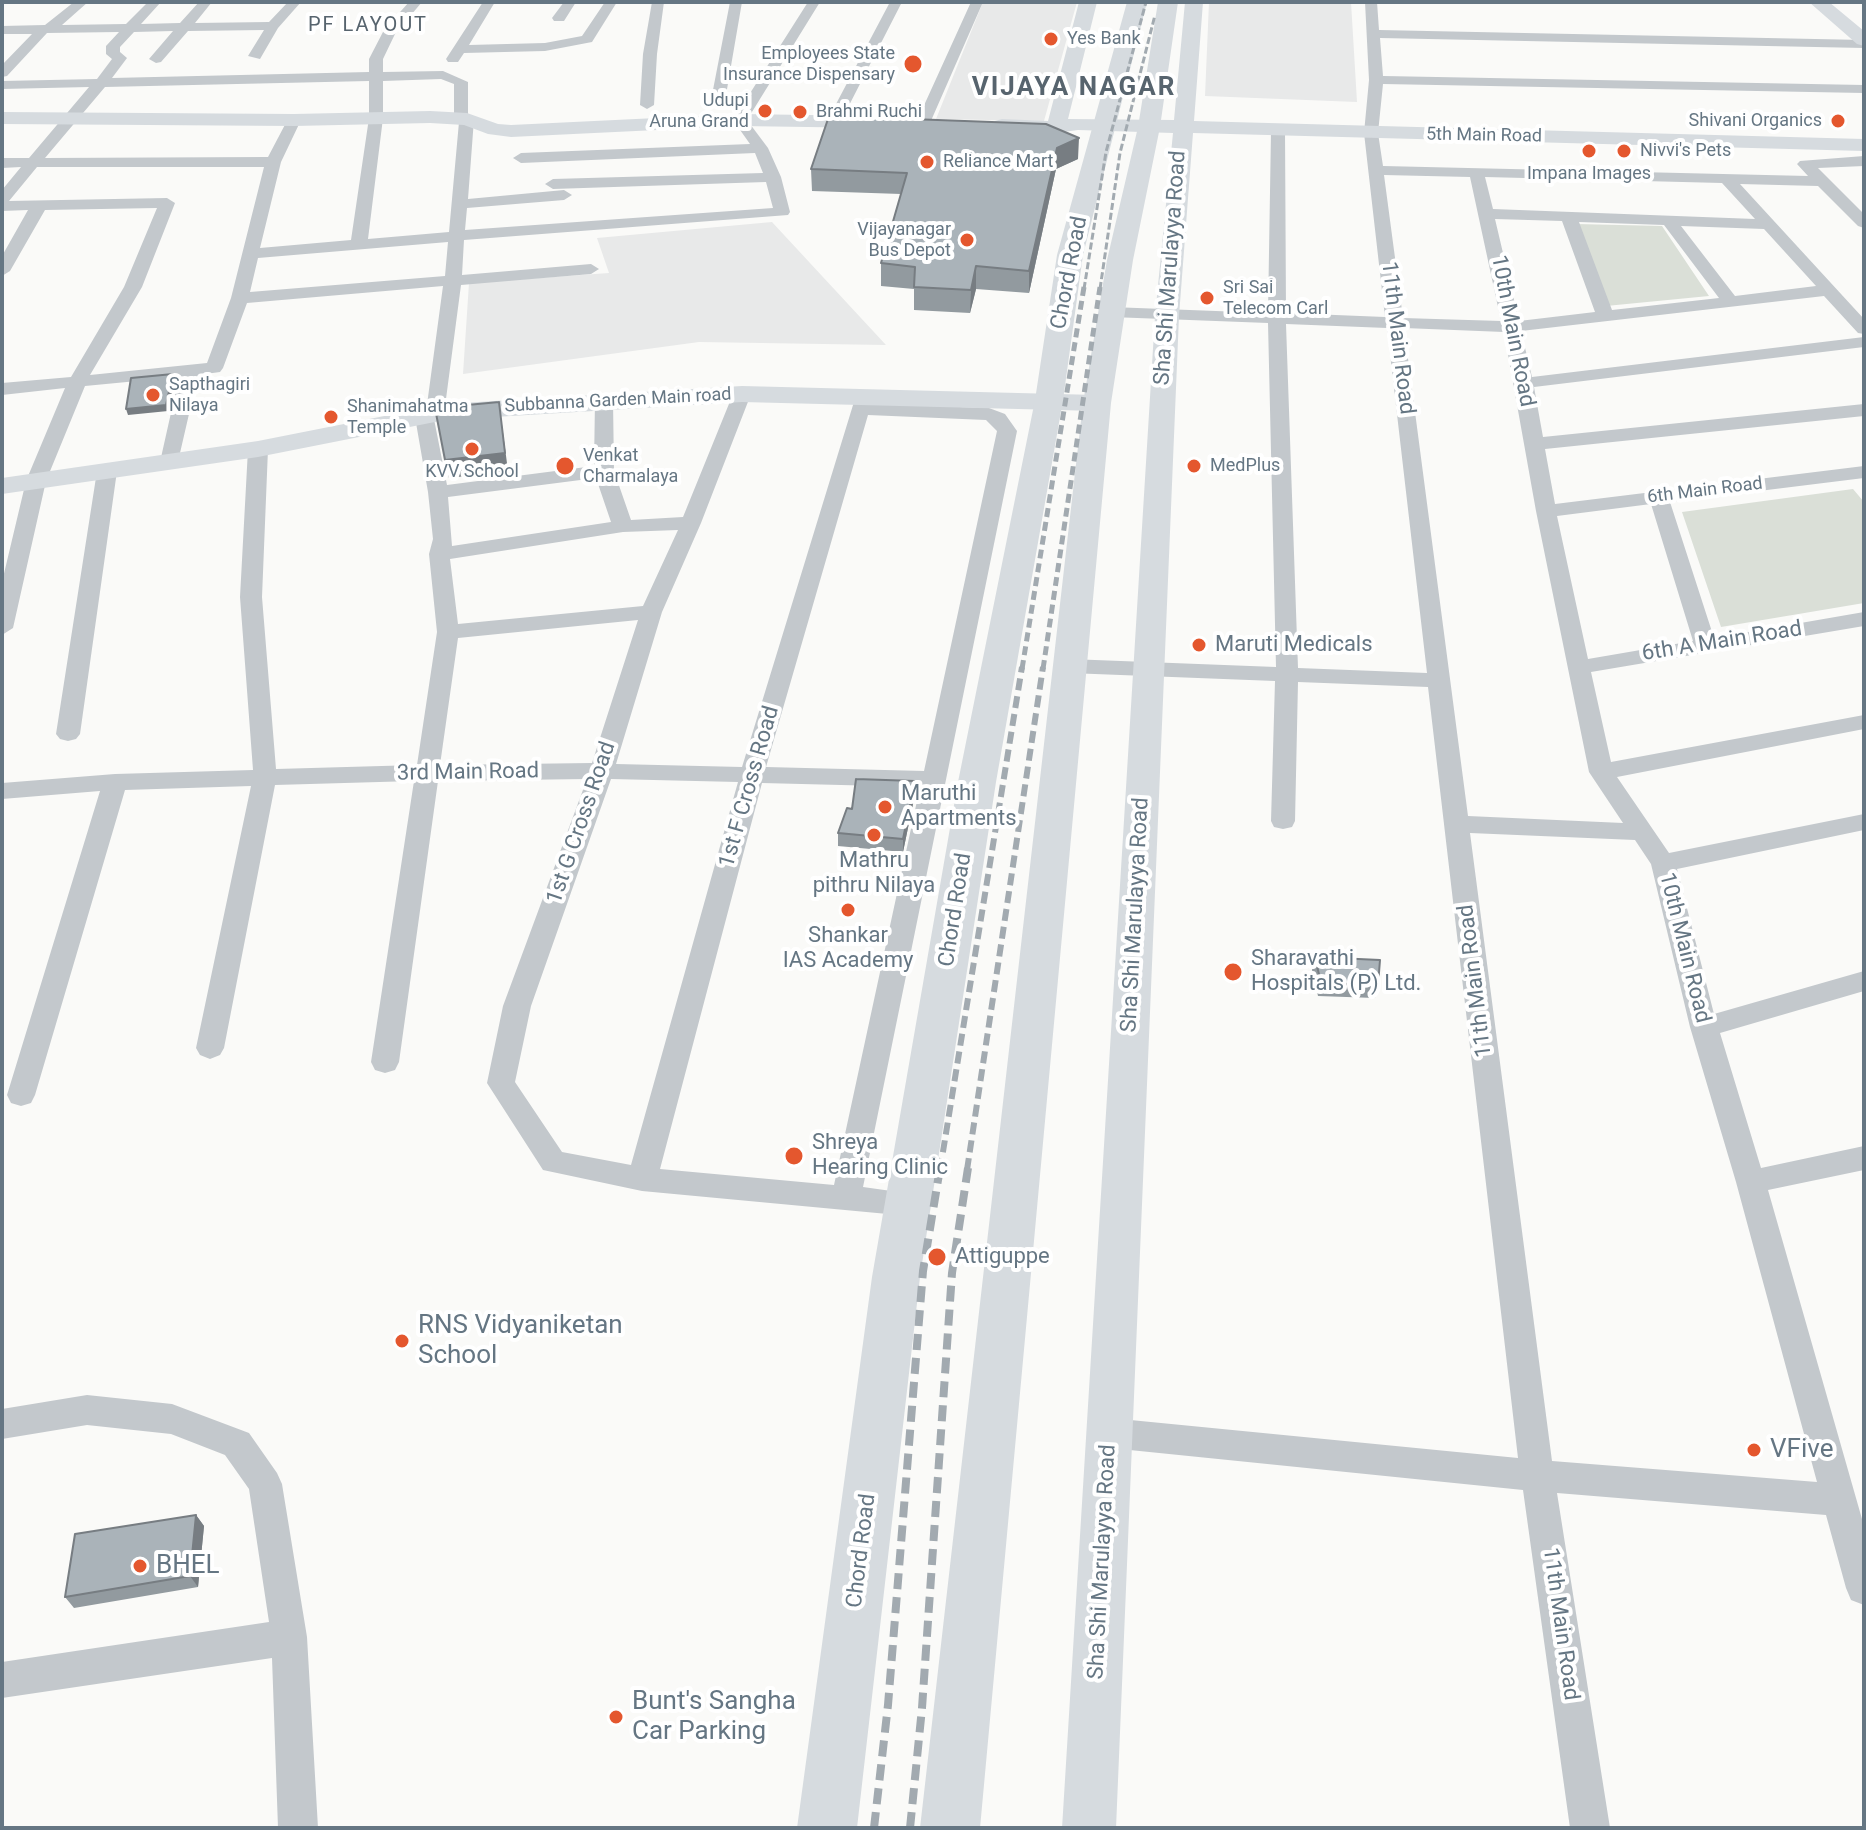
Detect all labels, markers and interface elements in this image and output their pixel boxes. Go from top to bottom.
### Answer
district label: PF LAYOUT [308,14,428,38]
place label: Yes Bank [1067,28,1141,50]
marker: Yes Bank [1042,30,1060,48]
place label: Employees State Insurance Dispensary [723,43,895,86]
marker: Employees State Insurance Dispensary [902,53,924,75]
district label: VIJAYA NAGAR [972,72,1176,104]
place label: Udupi Aruna Grand [649,90,749,132]
place label: Brahmi Ruchi [816,101,922,123]
marker: Udupi Aruna Grand [756,102,774,120]
marker: Brahmi Ruchi [791,103,809,121]
place label: Shivani Organics [1689,110,1822,132]
marker: Shivani Organics [1829,112,1847,130]
street label: 5th Main Road [1426,124,1542,148]
place label: Nivvi's Pets [1640,140,1731,162]
marker: Impana Images [1580,142,1598,160]
marker: Nivvi's Pets [1615,142,1633,160]
street label: Sha Shi Marulayya Road [1150,150,1192,386]
place label: Reliance Mart [943,151,1053,173]
marker: Reliance Mart [918,153,936,171]
place label: Impana Images [1527,163,1651,185]
street label: Chord Road [1046,214,1094,332]
place label: Vijayanagar Bus Depot [857,219,951,262]
marker: Vijayanagar Bus Depot [958,231,976,249]
street label: 10th Main Road [1484,253,1540,409]
street label: 11th Main Road [1375,260,1419,416]
place label: Sri Sai Telecom Carl [1223,277,1328,320]
marker: Sri Sai Telecom Carl [1198,289,1216,307]
place label: Sapthagiri Nilaya [169,374,250,416]
street label: Subbanna Garden Main road [504,384,732,418]
marker: Sapthagiri Nilaya [144,386,162,404]
place label: Shanimahatma Temple [347,396,468,438]
marker: Shanimahatma Temple [322,408,340,426]
marker: KVV School [463,440,481,458]
place label: Venkat Charmalaya [583,445,678,488]
marker: Venkat Charmalaya [554,455,576,477]
place label: MedPlus [1210,455,1280,477]
marker: MedPlus [1185,457,1203,475]
place label: KVV School [425,461,519,483]
street label: 6th Main Road [1646,473,1764,509]
street label: 6th A Main Road [1640,616,1804,668]
place label: Maruti Medicals [1215,632,1373,658]
marker: Maruti Medicals [1190,636,1208,654]
street label: 1st F Cross Road [714,703,786,871]
street label: 1st G Cross Road [542,739,622,907]
street label: 3rd Main Road [397,759,539,787]
place label: Maruthi Apartments [901,781,1017,832]
street label: Sha Shi Marulayya Road [1117,797,1155,1033]
marker: Maruthi Apartments [876,798,894,816]
marker: Mathru pithru Nilaya [865,826,883,844]
place label: Mathru pithru Nilaya [813,848,935,900]
street label: Chord Road [934,851,978,969]
street label: 10th Main Road [1653,870,1715,1026]
marker: Shankar IAS Academy [839,901,857,919]
street label: 11th Main Road [1454,903,1498,1059]
place label: Shankar IAS Academy [783,923,913,974]
place label: Sharavathi Hospitals (P) Ltd. [1251,946,1421,998]
marker: Sharavathi Hospitals (P) Ltd. [1222,961,1244,983]
place label: Shreya Hearing Clinic [812,1130,948,1182]
marker: Shreya Hearing Clinic [783,1145,805,1167]
place label: Attiguppe [955,1244,1050,1270]
marker: Attiguppe [926,1246,948,1268]
place label: RNS Vidyaniketan School [418,1310,623,1372]
marker: RNS Vidyaniketan School [393,1332,411,1350]
place label: VFive [1770,1434,1833,1466]
marker: VFive [1745,1441,1763,1459]
street label: Sha Shi Marulayya Road [1084,1444,1122,1680]
street label: Chord Road [842,1493,882,1609]
street label: 11th Main Road [1536,1546,1584,1702]
place label: BHEL [156,1550,220,1582]
marker: BHEL [131,1557,149,1575]
place label: Bunt's Sangha Car Parking [632,1686,796,1748]
marker: Bunt's Sangha Car Parking [607,1708,625,1726]

